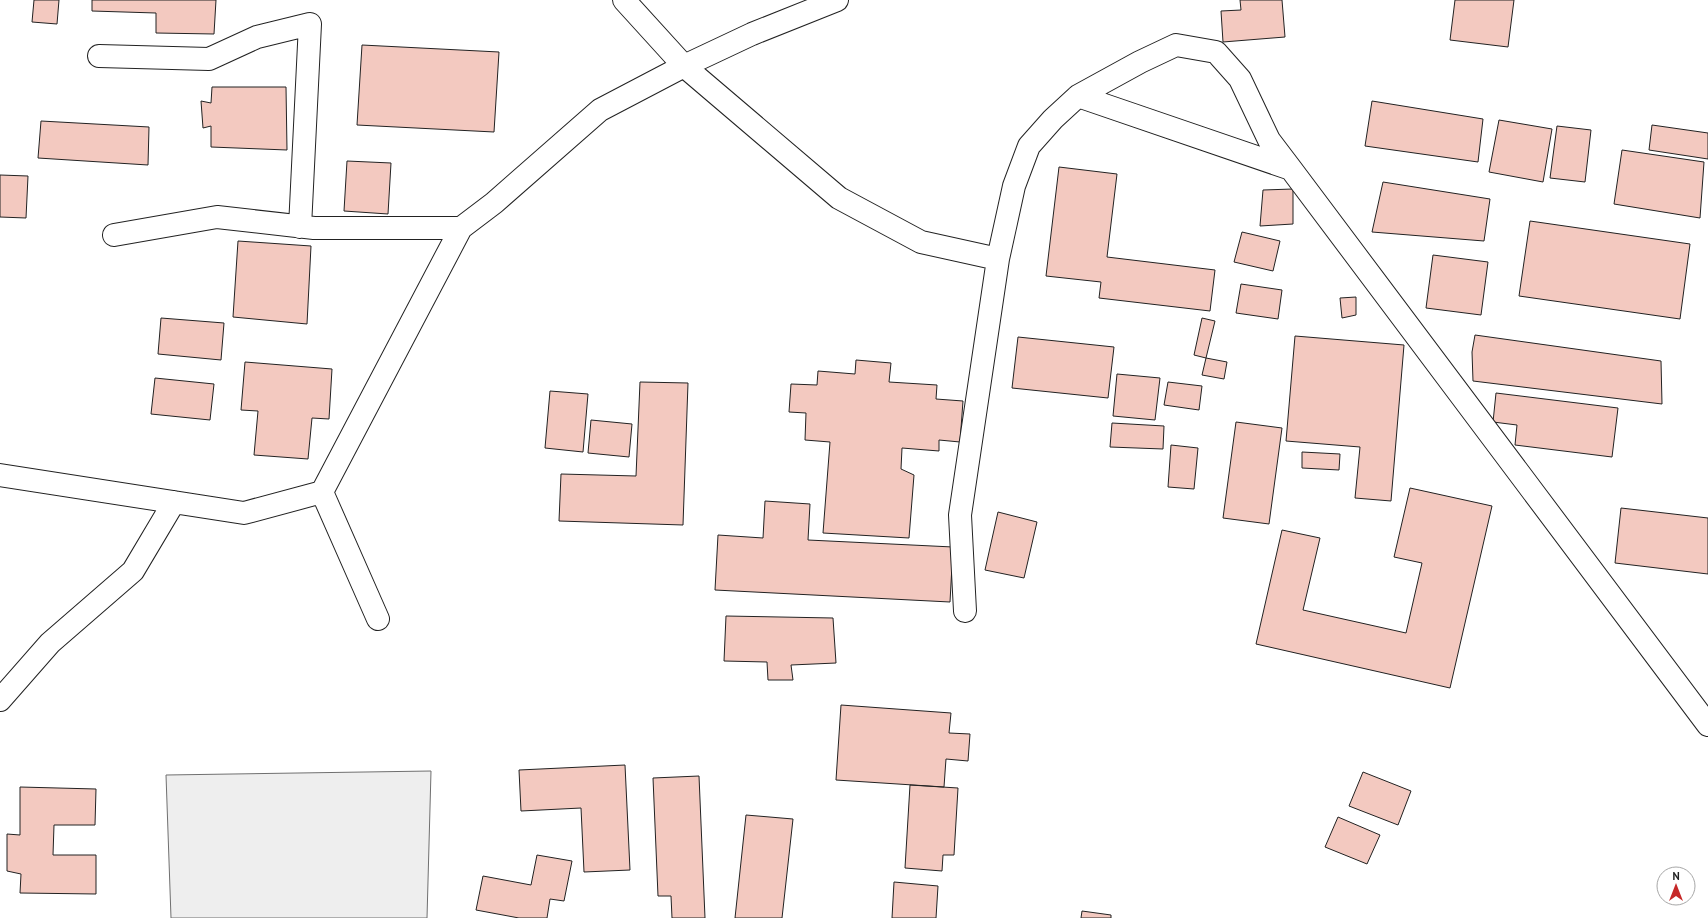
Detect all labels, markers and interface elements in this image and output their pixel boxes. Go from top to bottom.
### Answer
north arrow [1656,866,1696,906]
text: N [1672,869,1680,883]

